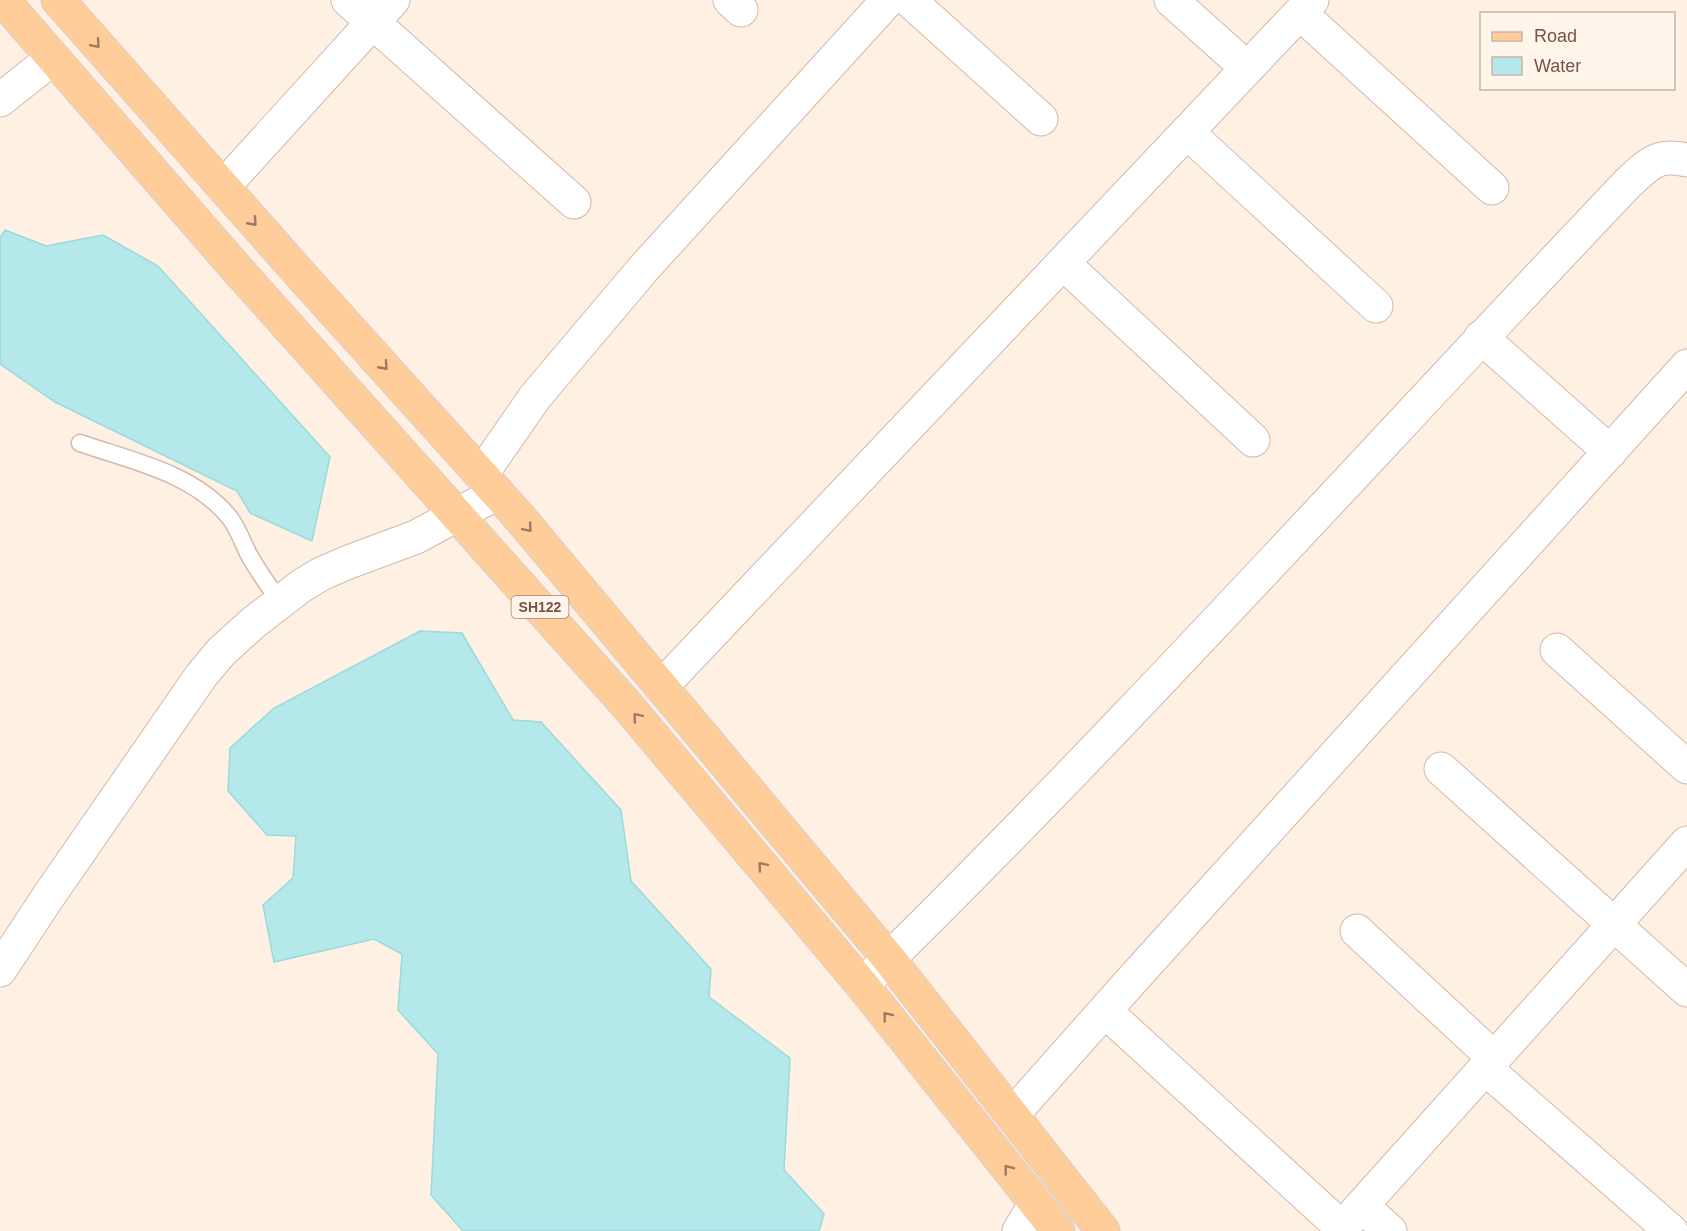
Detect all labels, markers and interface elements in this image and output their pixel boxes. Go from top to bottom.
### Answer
legend [1480,12,1675,90]
text: Road [1534,26,1577,46]
one-way arrow [89,37,100,48]
text: Water [1534,56,1581,76]
one-way arrow [246,215,257,226]
one-way arrow [377,360,388,370]
one-way arrow [520,521,531,532]
road number: SH122 [512,596,568,618]
one-way arrow [633,713,644,724]
one-way arrow [759,862,770,873]
one-way arrow [883,1012,894,1023]
one-way arrow [1005,1164,1016,1175]

